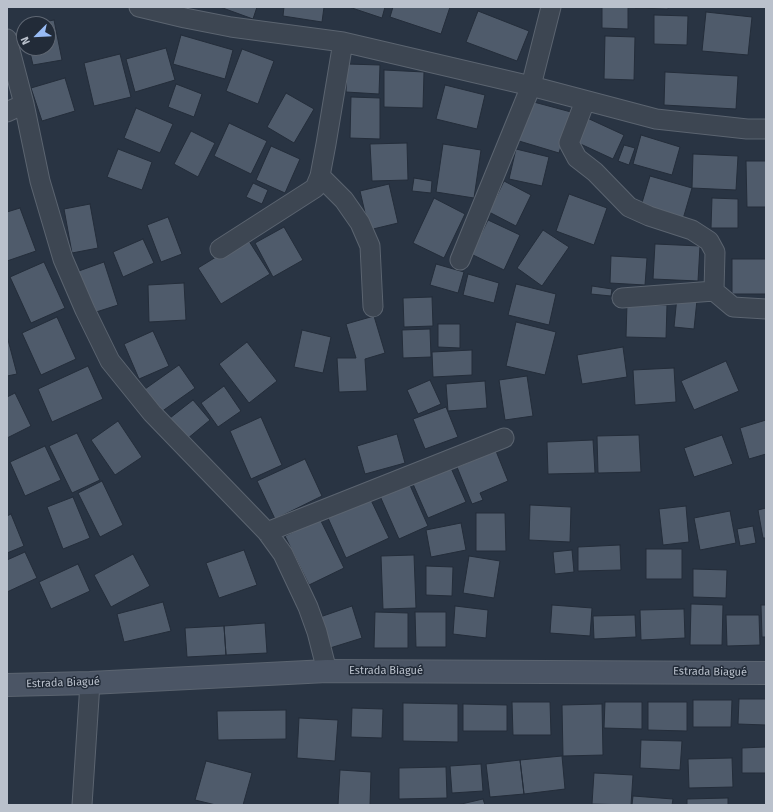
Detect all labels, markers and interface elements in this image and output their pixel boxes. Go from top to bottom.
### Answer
north arrow [16,16,56,56]
text: N [18,35,33,47]
street label: Estrada Biagué [349,664,423,678]
street label: Estrada Biagué [673,665,747,679]
street label: Estrada Biagué [26,675,100,691]

